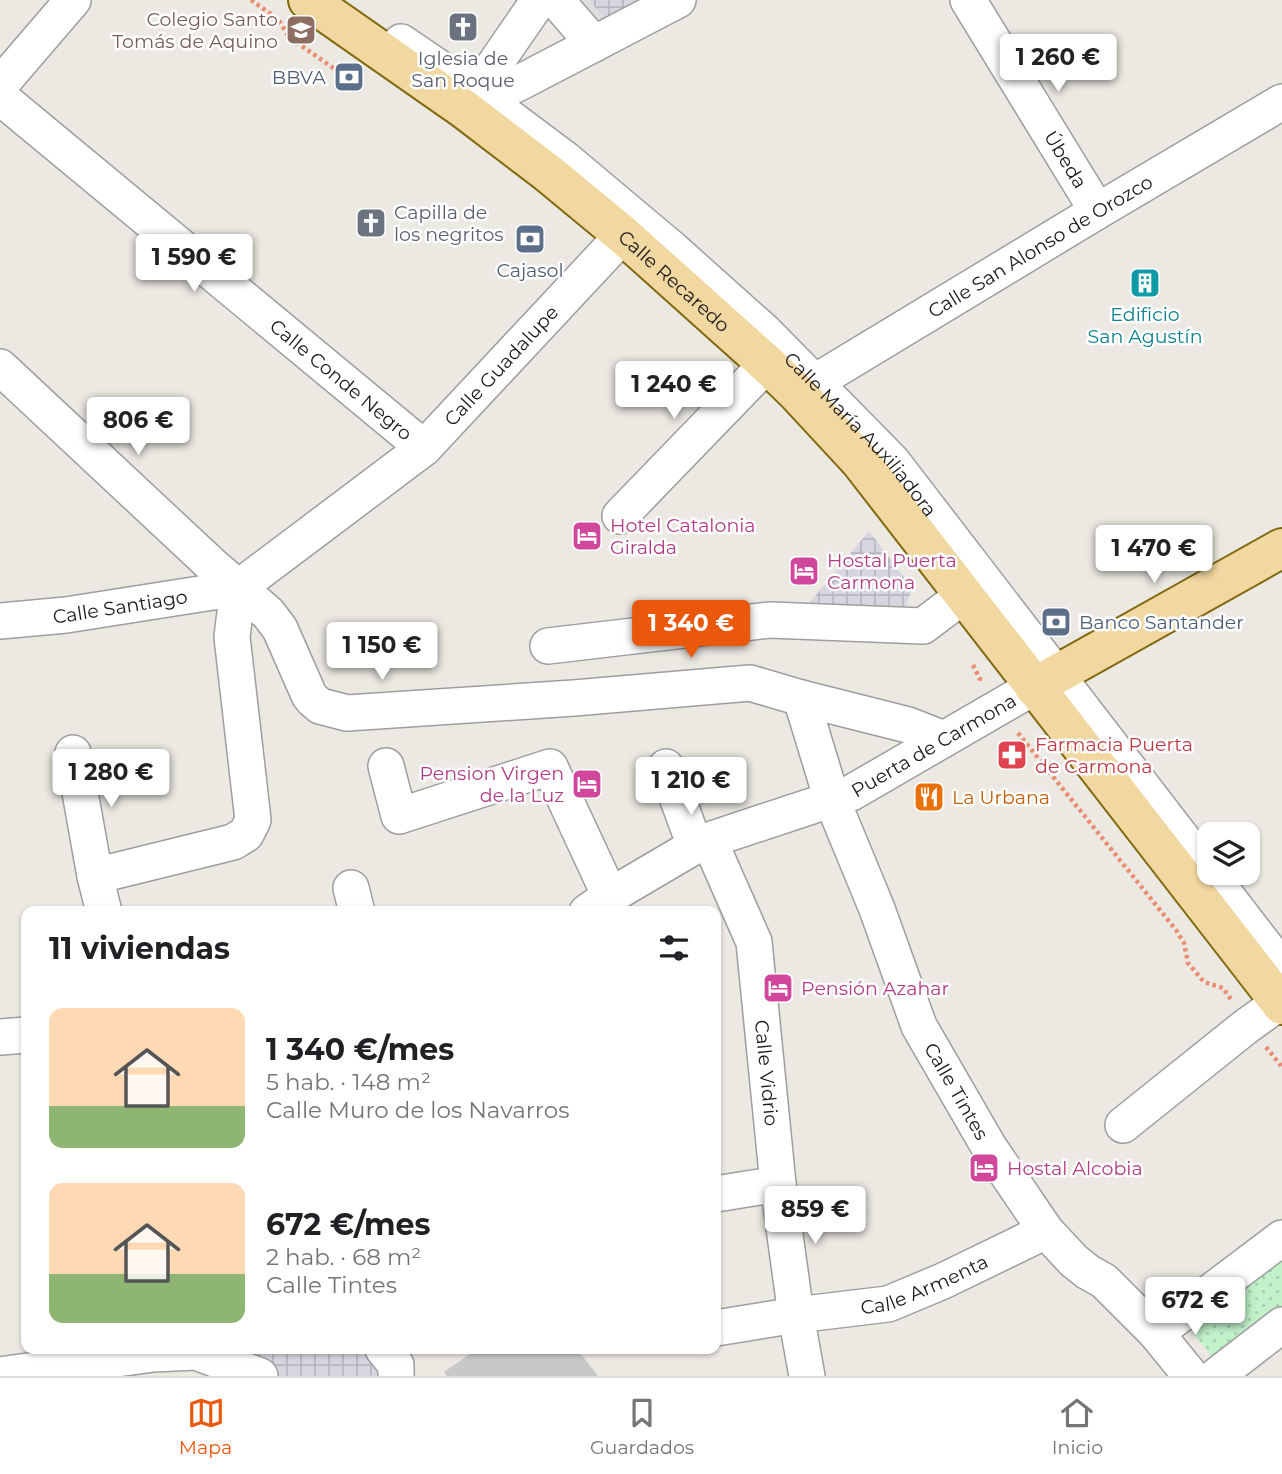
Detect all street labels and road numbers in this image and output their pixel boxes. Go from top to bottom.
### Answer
street label: Úbeda [1039,127,1092,193]
street label: Calle San Alonso de Orozco [924,170,1157,323]
street label: Calle Recaredo [613,225,735,337]
street label: Calle Guadalupe [440,301,563,431]
street label: Calle Conde Negro [265,314,417,445]
street label: Calle María Auxiliadora [779,347,941,521]
street label: Calle Santiago [52,585,189,628]
street label: Puerta de Carmona [847,689,1021,802]
street label: Calle Vidrio [750,1019,783,1127]
street label: Calle Tintes [919,1039,993,1144]
street label: Calle Armenta [859,1250,992,1319]

